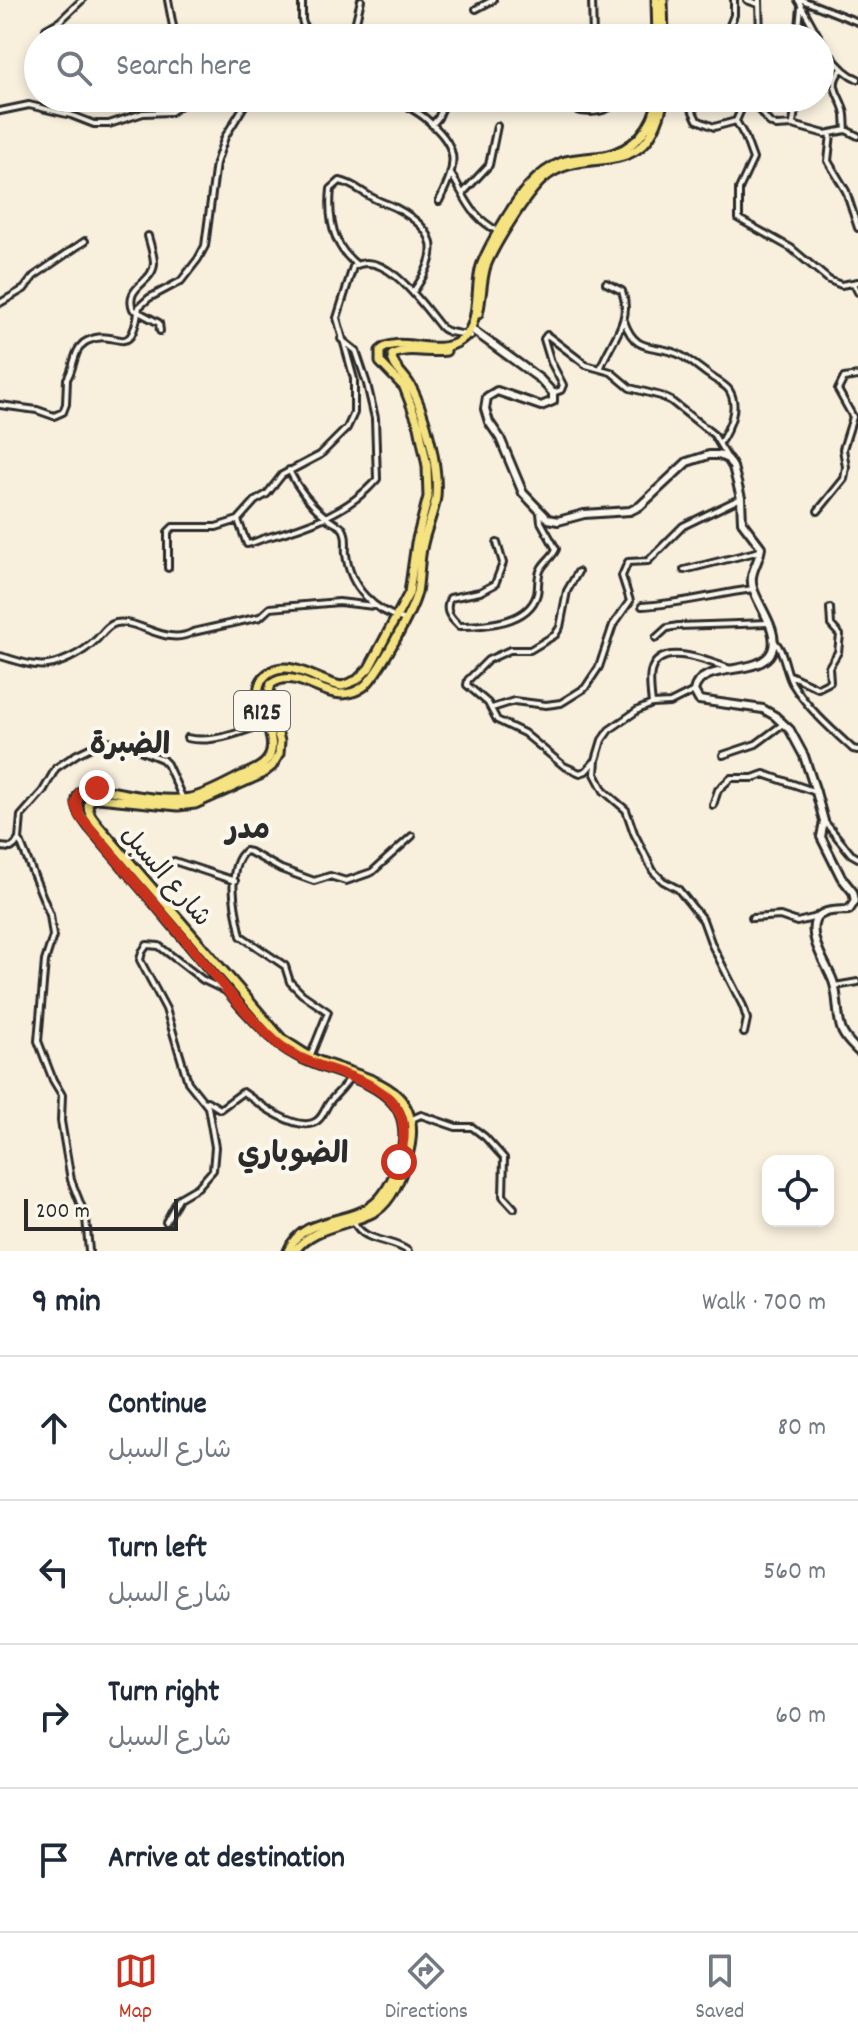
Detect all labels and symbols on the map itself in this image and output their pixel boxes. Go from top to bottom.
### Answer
road number: R125 [234,691,290,731]
district label: الضبرة [90,726,170,769]
route end [79,770,115,806]
district label: مدر [223,811,270,854]
street label: شارع السبل [110,819,219,936]
district label: الضوباري [237,1135,349,1178]
route start [381,1144,417,1180]
scale bar [24,1195,178,1231]

